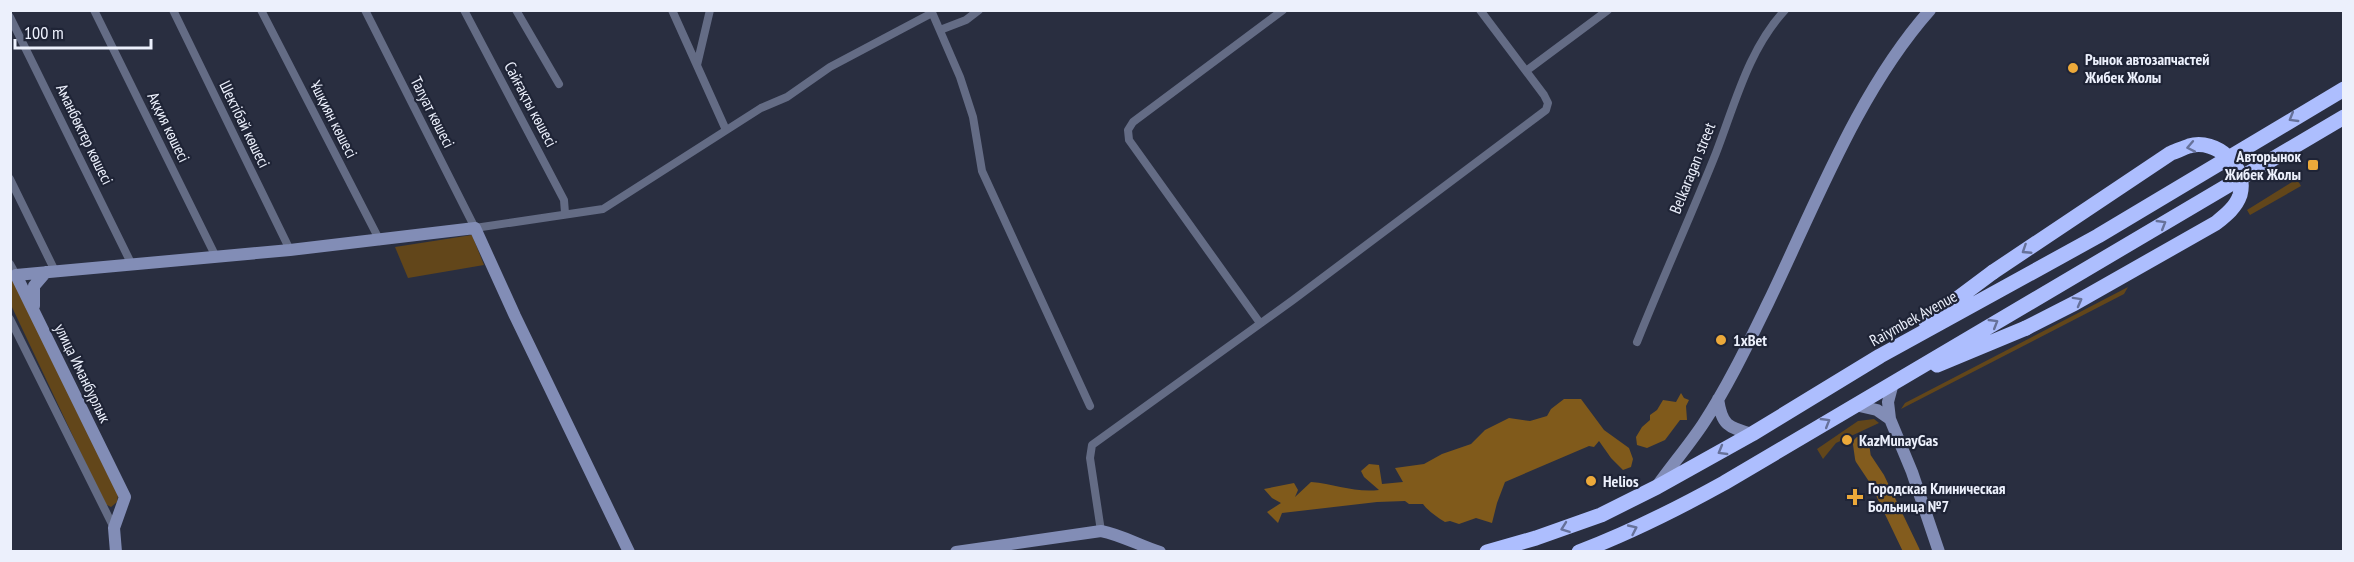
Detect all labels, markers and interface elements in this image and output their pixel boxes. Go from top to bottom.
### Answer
scale bar [15,12,152,50]
text: 100 m [24,21,64,44]
place label: Рынок автозапчастей Жибек Жолы [2084,49,2209,87]
street label: Сайғақты көшесі [500,58,562,150]
marker: Рынок автозапчастей Жибек Жолы [2066,61,2080,75]
street label: Талуат көшесі [407,73,459,151]
street label: Шектібай көшесі [215,77,275,171]
street label: Ұшқиян көшесі [306,77,362,161]
street label: Аманбөктер көшесі [52,80,118,188]
street label: Аққия көшесі [143,89,195,165]
one-way arrow [2289,111,2299,123]
street label: Belkaragan street [1665,119,1720,217]
one-way arrow [2186,140,2196,153]
place label: Авторынок Жибек Жолы [2224,146,2301,184]
marker: Авторынок Жибек Жолы [2306,158,2320,172]
one-way arrow [2156,220,2166,231]
one-way arrow [2022,242,2032,254]
street label: Raiymbek Avenue [1866,286,1960,350]
one-way arrow [2072,297,2082,308]
one-way arrow [1988,319,1998,330]
street label: улица Иманбурлык [50,320,116,426]
place label: 1xBet [1733,330,1767,350]
marker: 1xBet [1714,333,1728,347]
one-way arrow [1820,418,1830,430]
place label: KazMunayGas [1859,430,1938,450]
marker: KazMunayGas [1840,433,1854,447]
one-way arrow [1718,444,1728,455]
place label: Helios [1603,471,1639,491]
marker: Helios [1584,474,1598,488]
place label: Городская Клиническая Больница №7 [1868,478,2006,516]
marker: Городская Клиническая Больница №7 [1846,488,1864,506]
one-way arrow [1560,520,1571,533]
one-way arrow [1627,525,1638,537]

